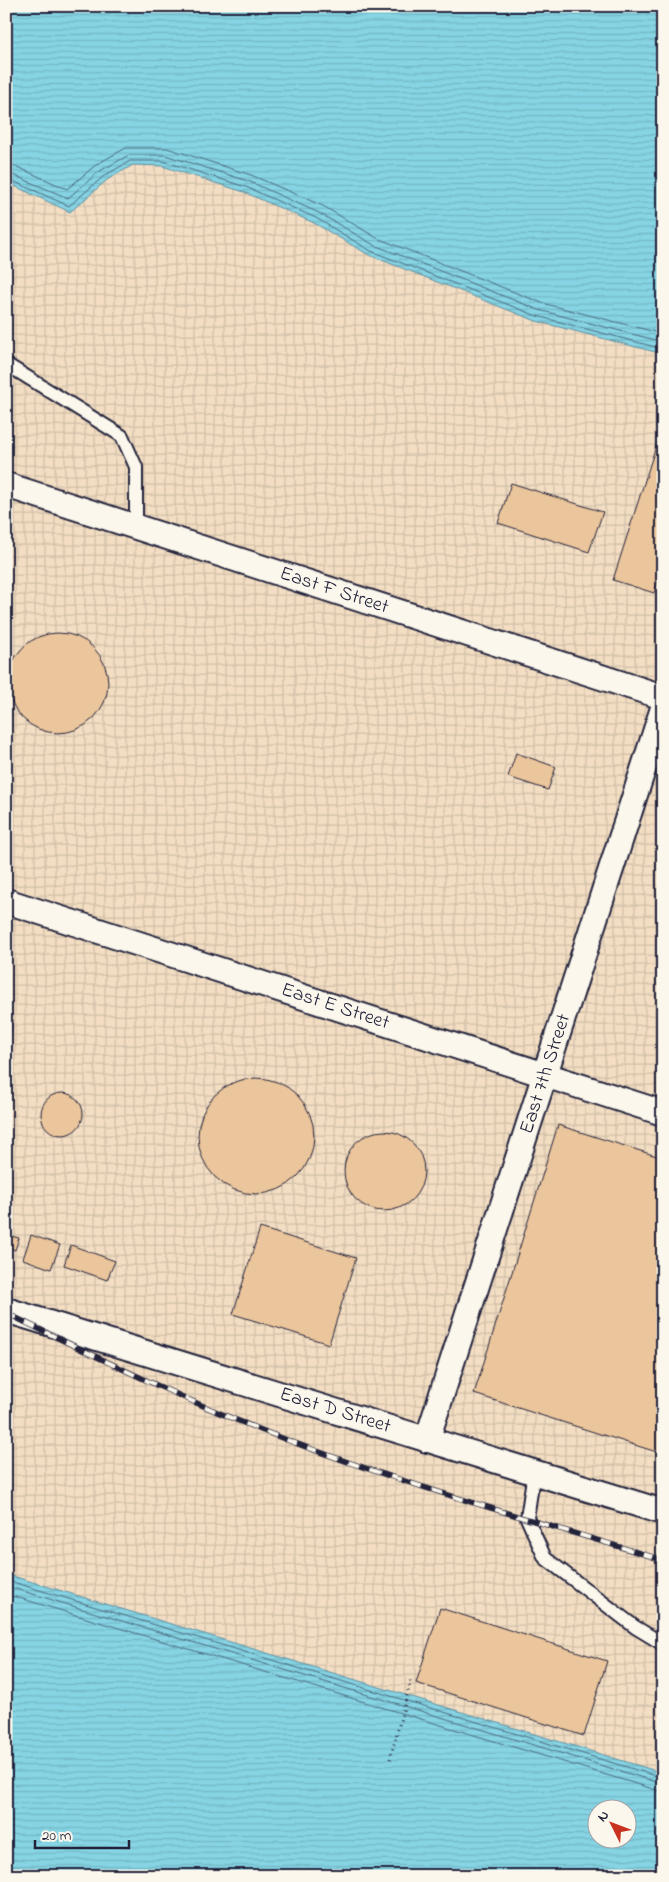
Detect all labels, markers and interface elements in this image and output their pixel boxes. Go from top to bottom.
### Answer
street label: East F Street [276,560,393,622]
street label: East E Street [277,976,393,1038]
street label: East 7th Street [513,1010,579,1138]
street label: East D Street [276,1380,394,1442]
north arrow [586,1800,636,1850]
text: N [592,1806,614,1827]
scale bar [35,1817,129,1849]
text: 20 m [42,1825,72,1847]

